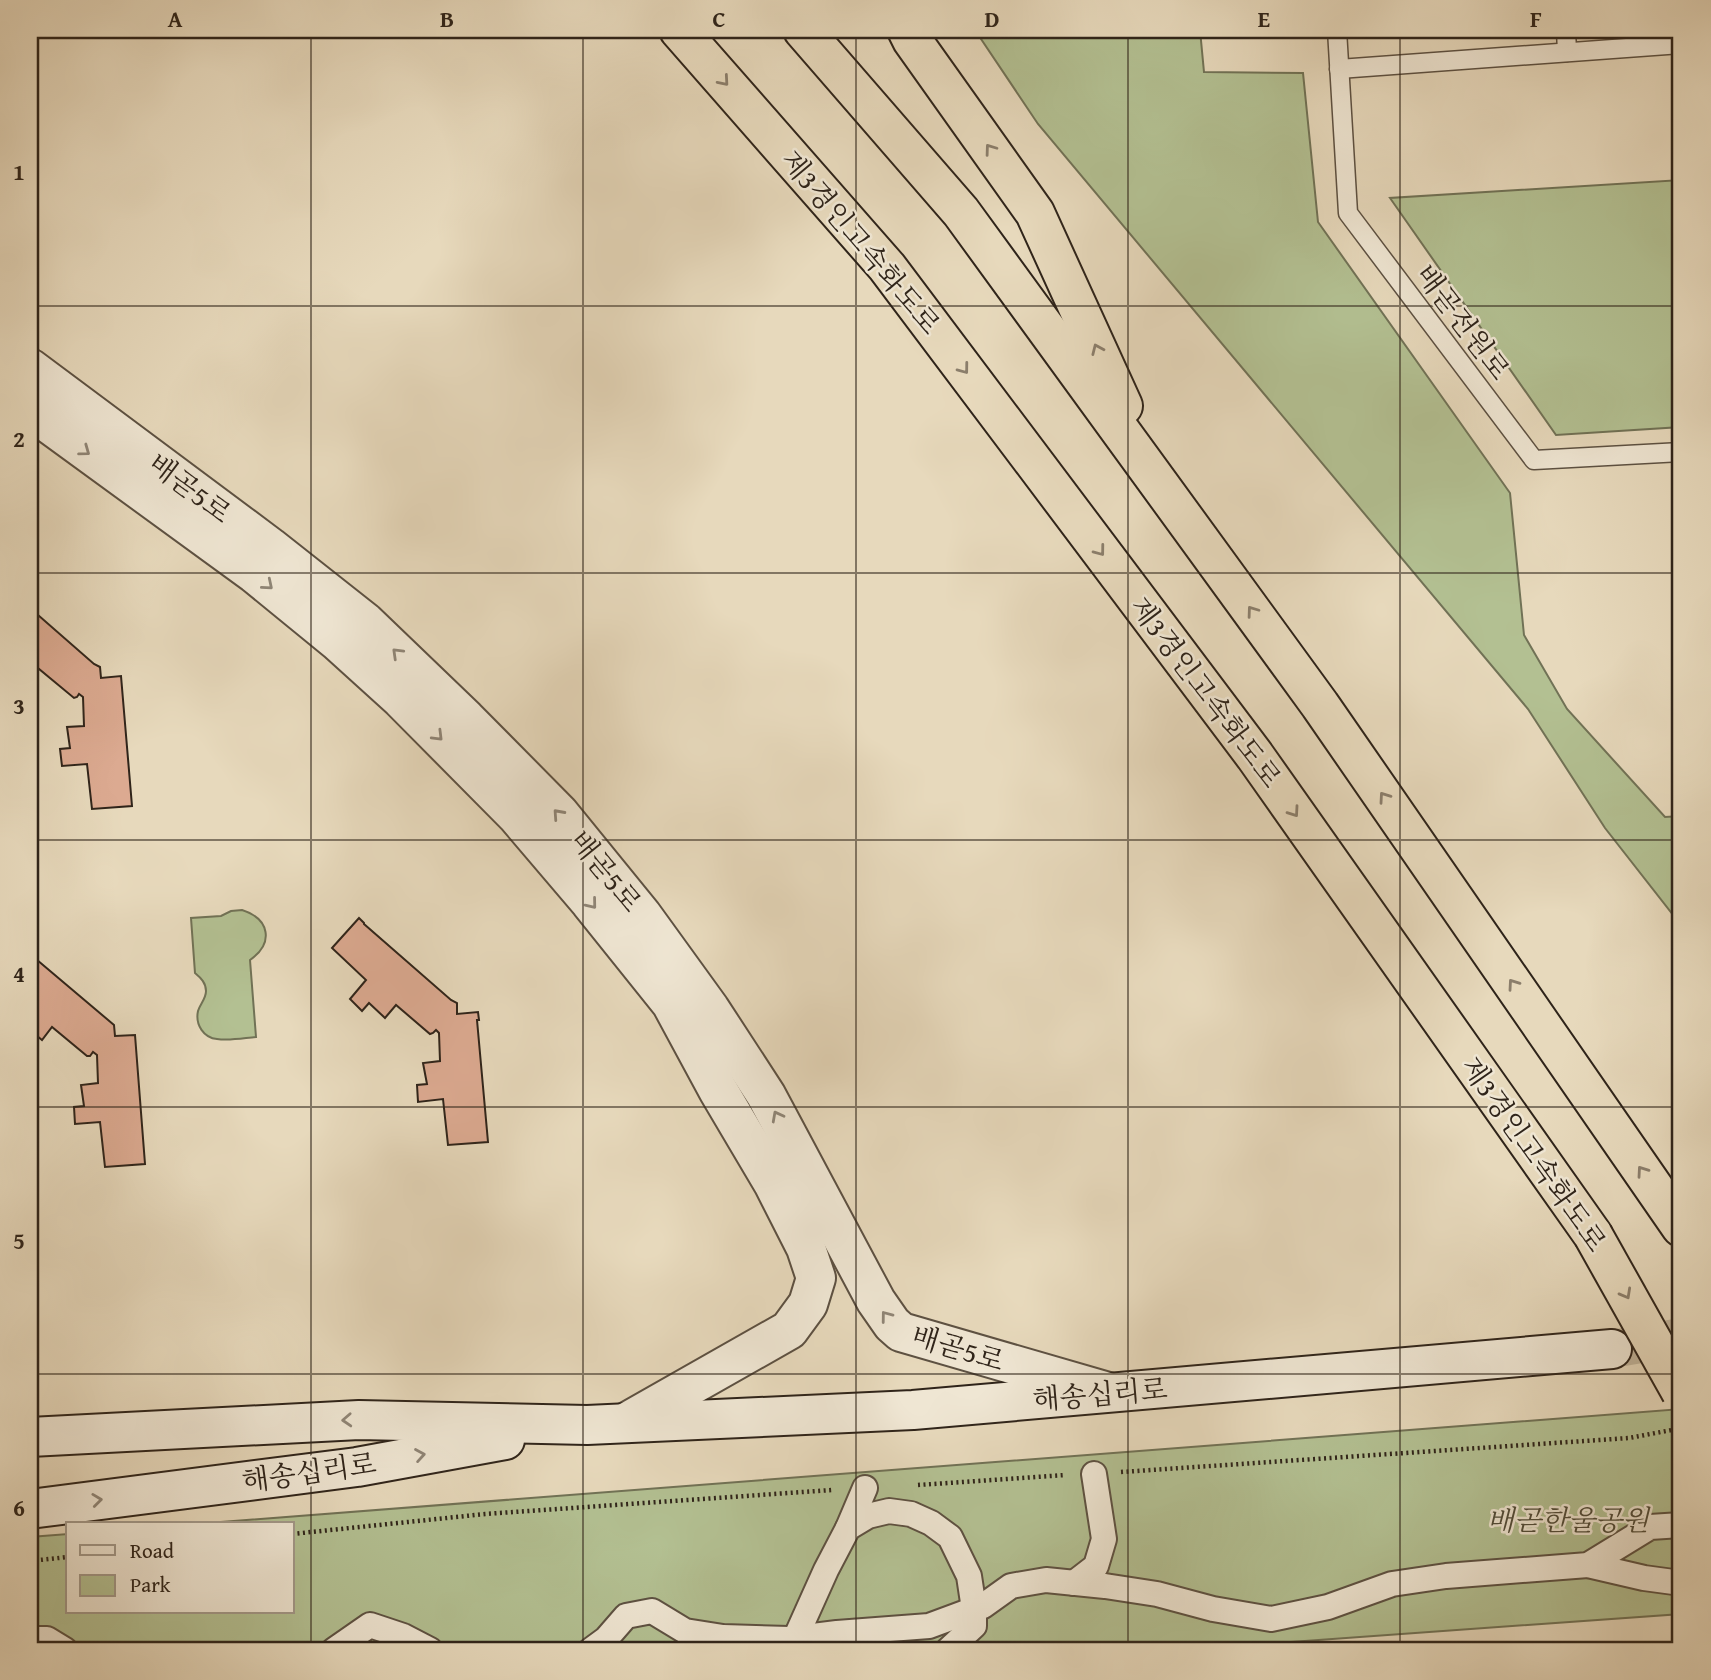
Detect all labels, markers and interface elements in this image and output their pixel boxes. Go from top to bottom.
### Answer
text: A [168,2,183,35]
text: B [440,2,454,35]
text: C [712,2,726,35]
text: D [985,2,1000,35]
text: E [1258,2,1270,35]
text: F [1530,2,1542,35]
one-way arrow [716,73,728,86]
street label: 제3경인고속화도로 [772,140,951,343]
one-way arrow [986,144,998,157]
text: 1 [13,155,25,188]
street label: 배곧전원로 [1406,255,1520,388]
one-way arrow [1091,344,1105,356]
one-way arrow [955,361,968,374]
text: 2 [13,422,25,455]
one-way arrow [77,442,89,455]
street label: 배곧5로 [140,443,240,532]
one-way arrow [1092,543,1105,555]
one-way arrow [261,576,273,589]
street label: 제3경인고속화도로 [1121,588,1292,796]
one-way arrow [1248,606,1260,619]
one-way arrow [393,648,406,661]
text: 3 [13,689,25,722]
one-way arrow [430,728,443,741]
one-way arrow [1380,792,1392,805]
one-way arrow [1286,804,1299,817]
one-way arrow [554,809,566,822]
street label: 배곧5로 [561,821,652,920]
one-way arrow [583,896,596,908]
text: 4 [13,957,25,990]
one-way arrow [1509,979,1521,992]
street label: 제3경인고속화도로 [1452,1048,1617,1260]
one-way arrow [772,1111,786,1123]
one-way arrow [1638,1166,1650,1179]
text: 5 [13,1224,25,1257]
one-way arrow [1618,1287,1631,1300]
one-way arrow [882,1311,895,1324]
street label: 배곧5로 [907,1314,1009,1381]
street label: 해송십리로 [1031,1367,1169,1420]
one-way arrow [341,1413,352,1428]
street label: 해송십리로 [239,1442,379,1501]
one-way arrow [414,1448,426,1463]
text: 6 [13,1491,25,1524]
one-way arrow [92,1493,103,1508]
park label: 배곧한울공원 [1487,1499,1651,1540]
legend [66,1522,294,1614]
text: Road [130,1535,175,1566]
text: Park [130,1569,171,1600]

